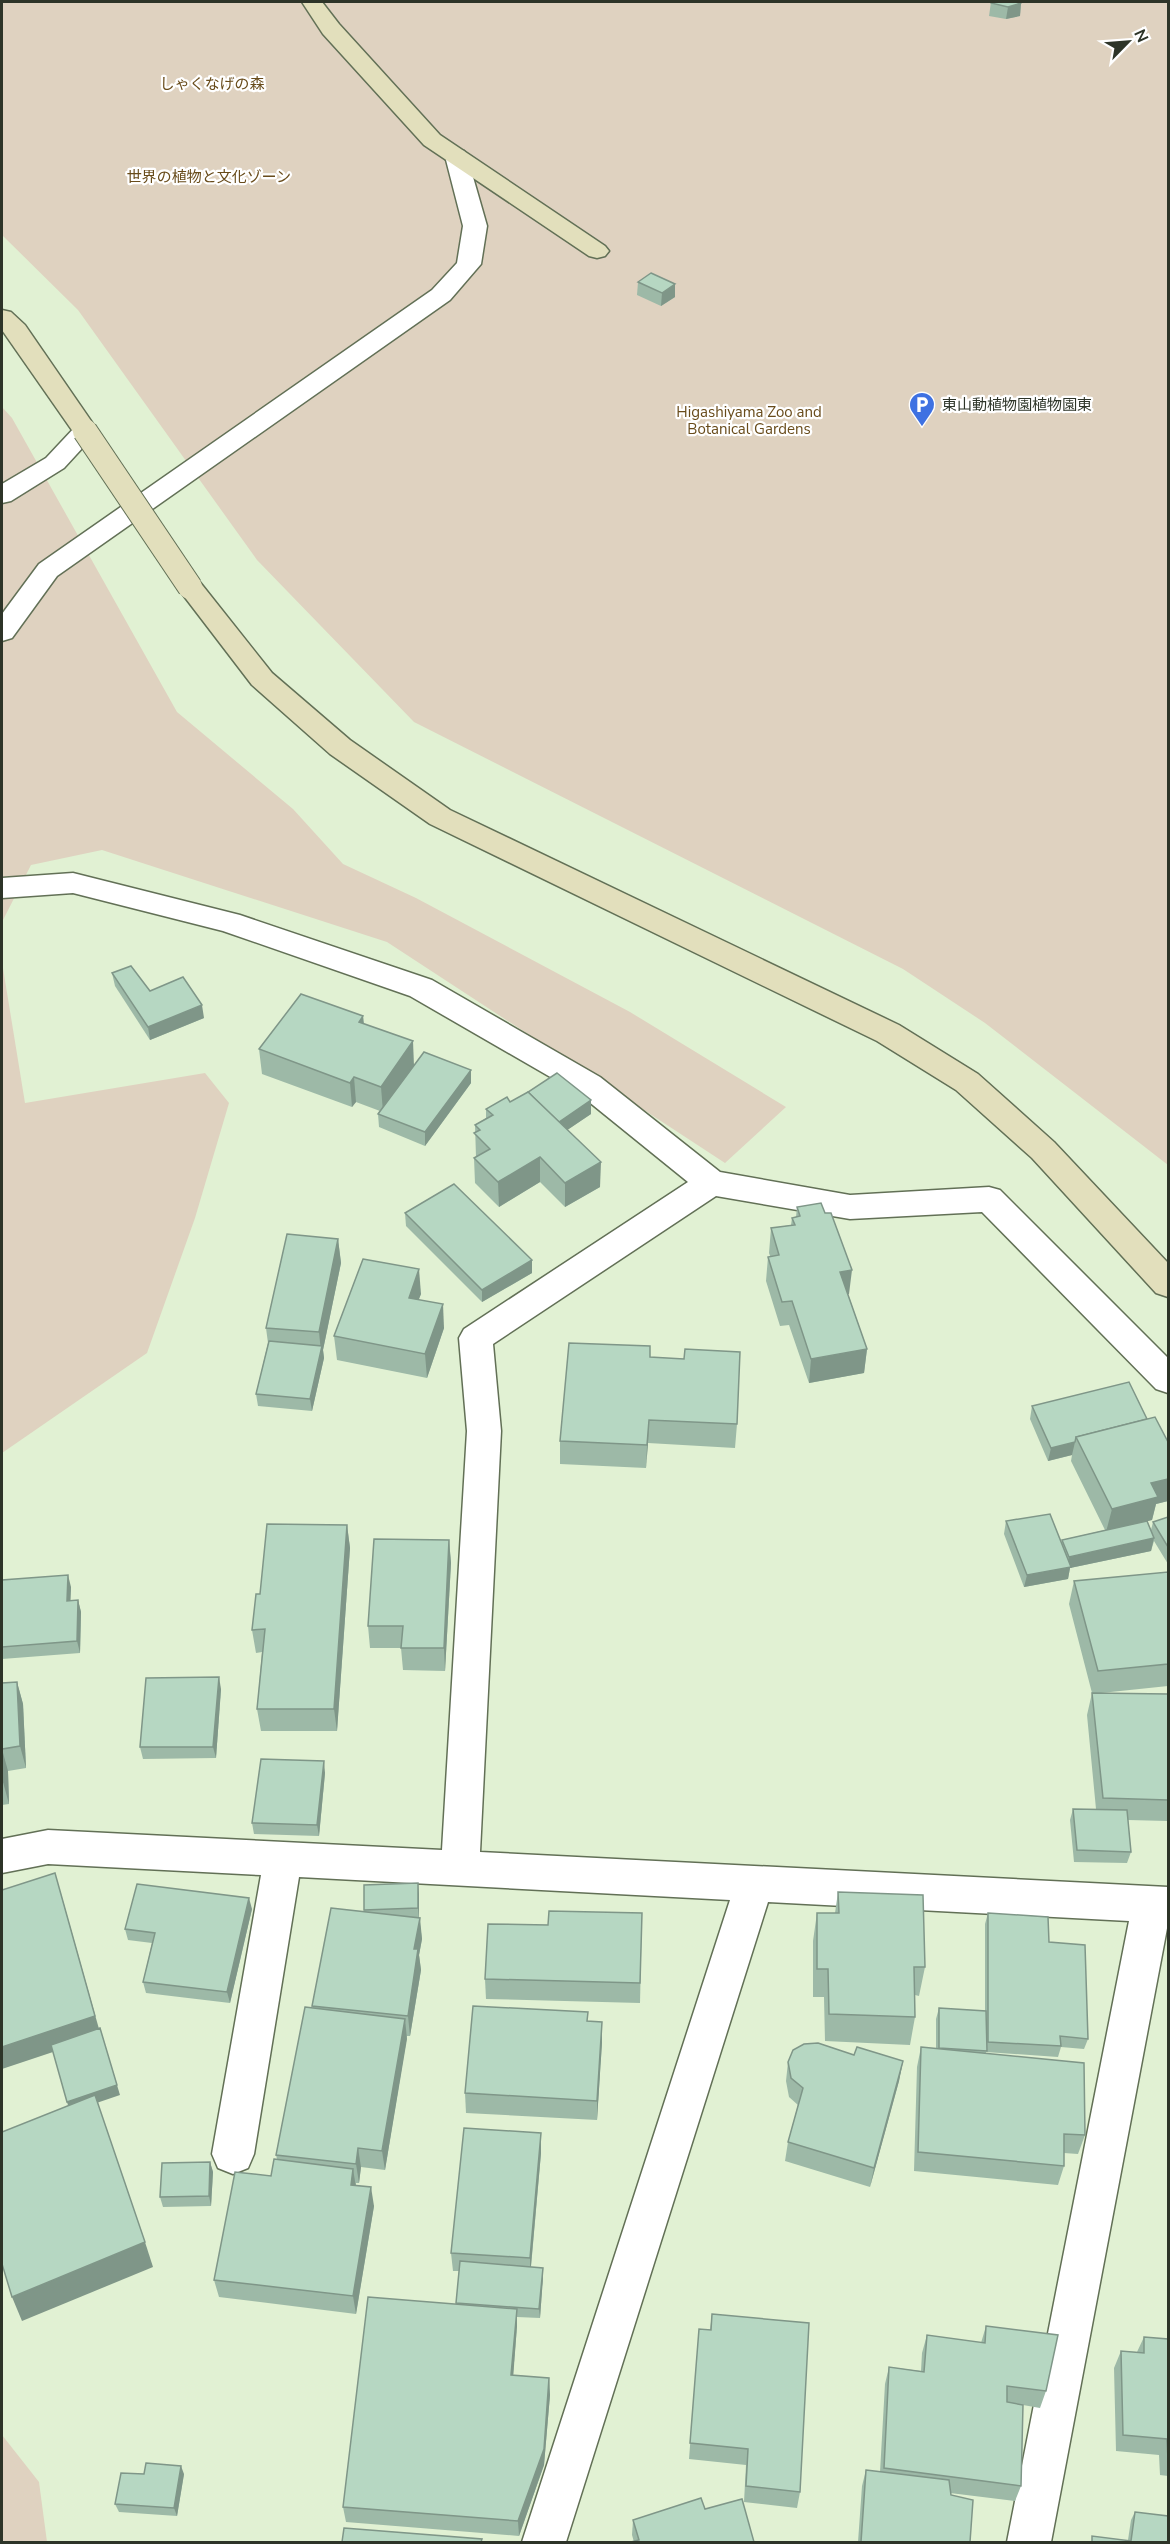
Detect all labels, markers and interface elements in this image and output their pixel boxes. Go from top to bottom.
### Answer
north arrow [1098,12,1158,72]
text: N [1128,26,1153,46]
park label: しゃくなげの森 [159,74,265,94]
park label: 世界の植物と文化ゾーン [127,167,291,187]
parking icon: 東山動植物園植物園東 [907,390,937,428]
place label: 東山動植物園植物園東 [942,395,1092,415]
park label: Higashiyama Zoo and Botanical Gardens [676,402,822,439]

